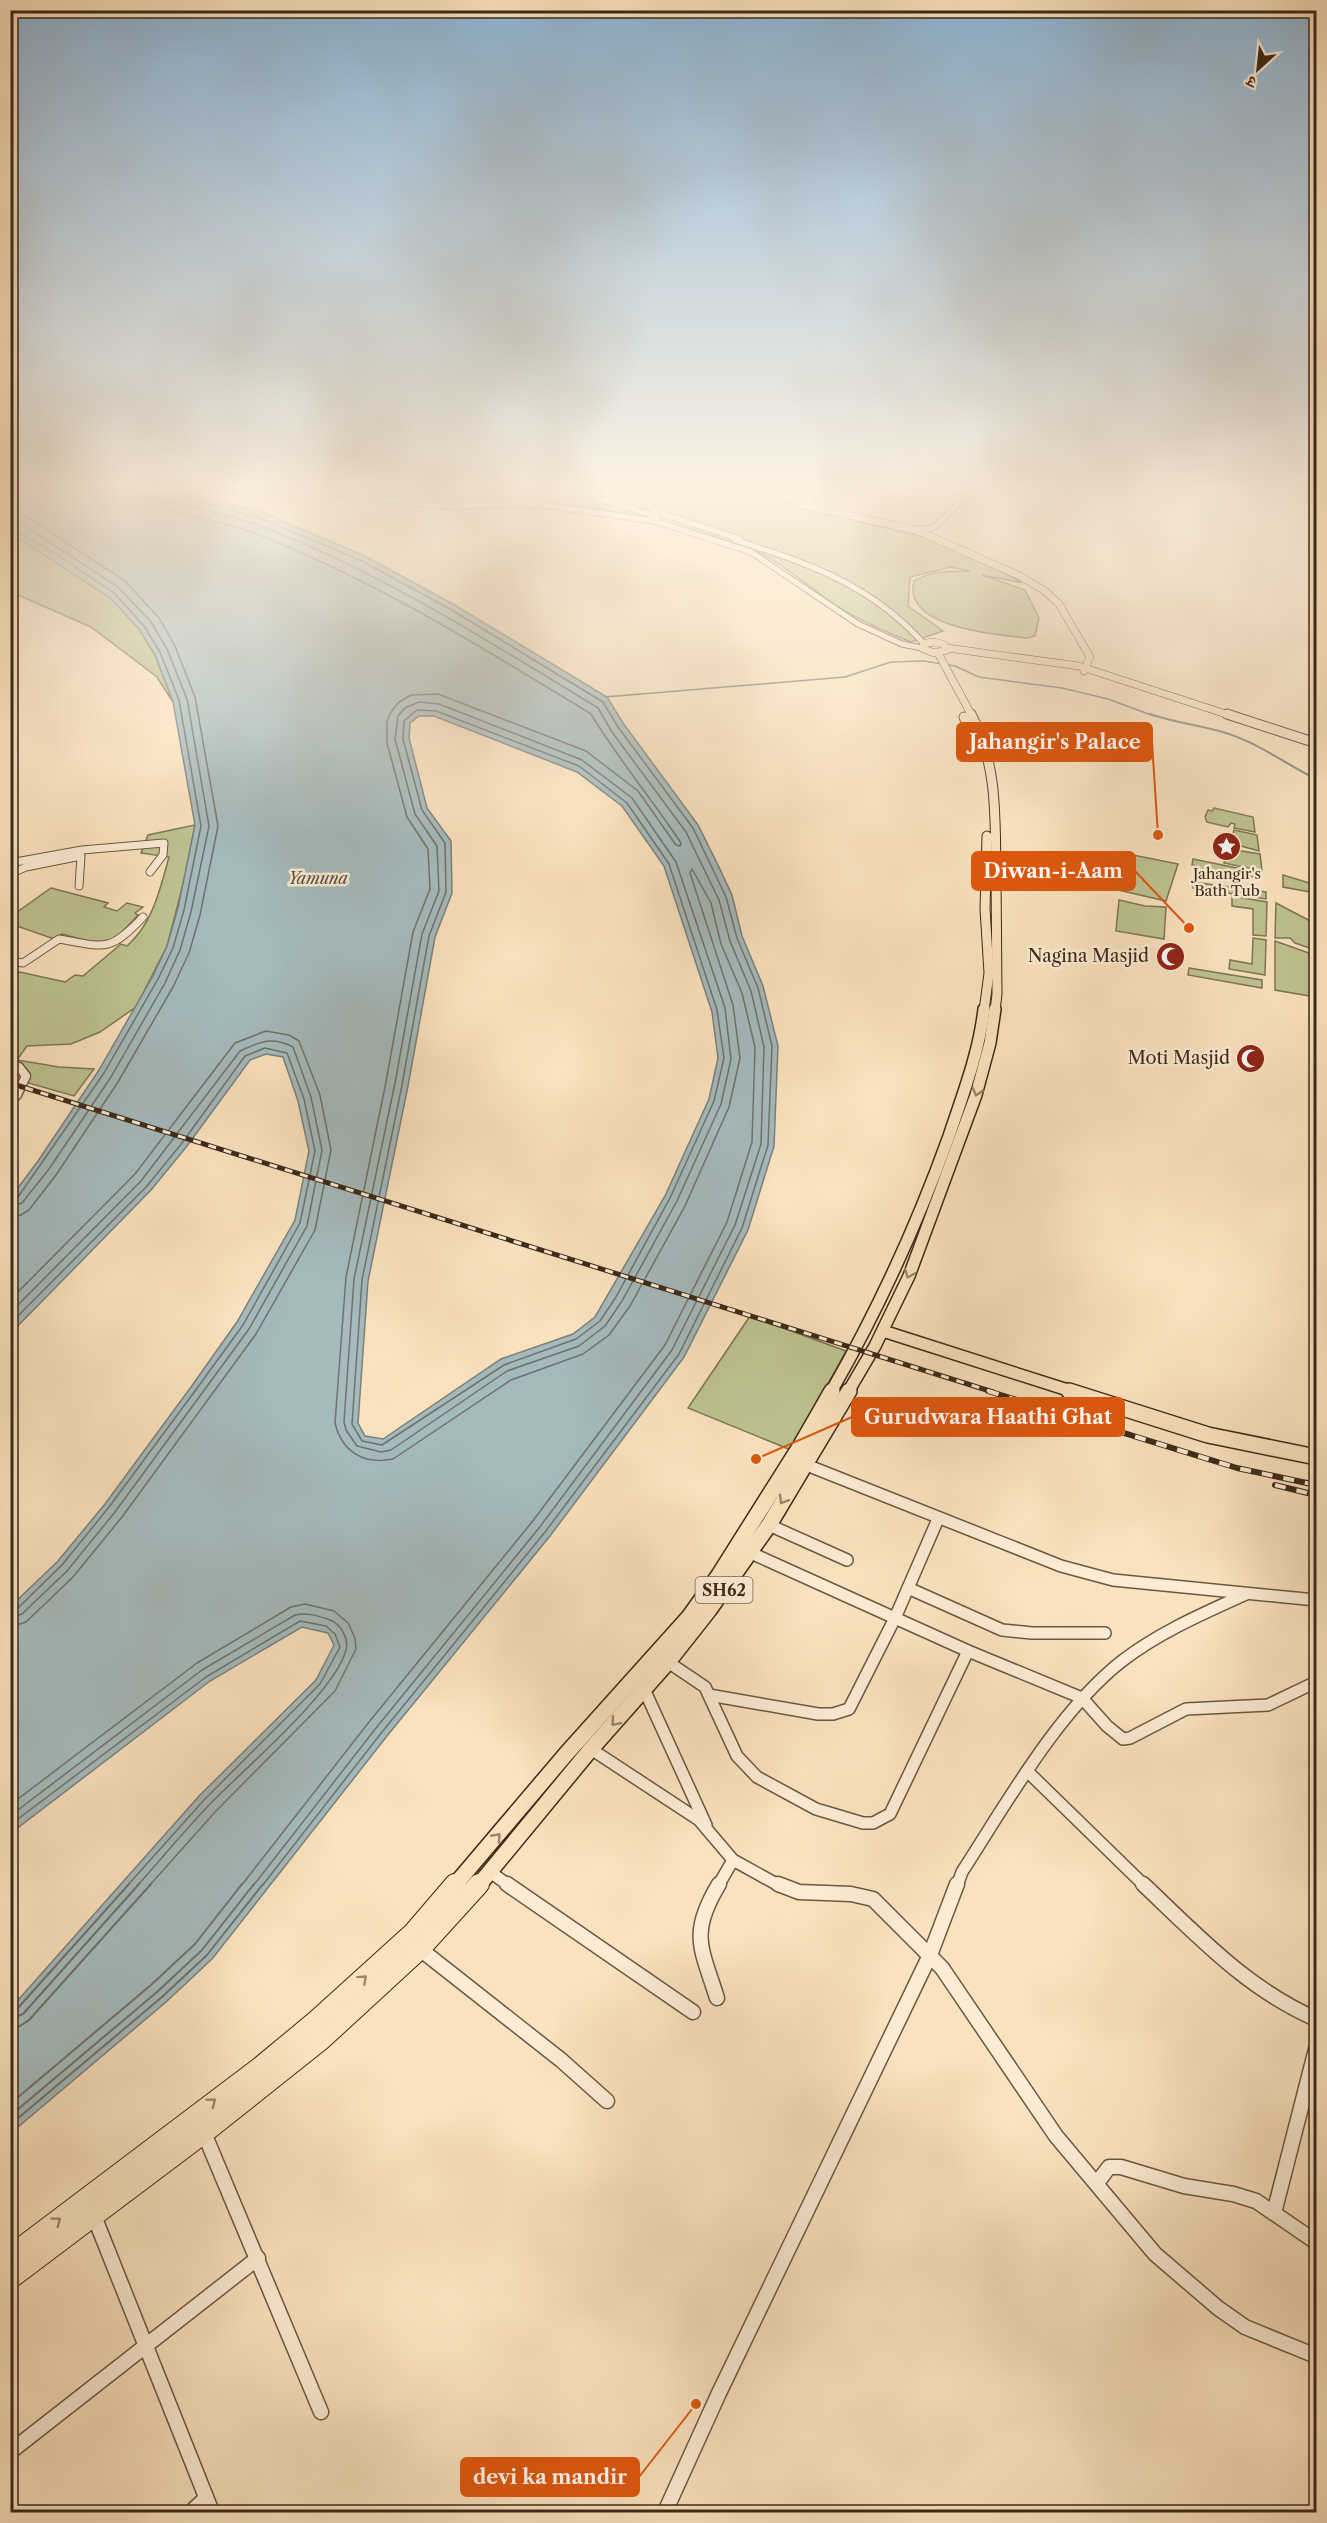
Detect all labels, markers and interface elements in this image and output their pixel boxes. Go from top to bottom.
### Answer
north arrow [1228,39,1288,99]
text: उ [1241,71,1260,94]
callout: Jahangir's Palace [957,723,1152,761]
text: Jahangir's Palace [965,730,1141,754]
place icon: Jahangir's Bath Tub [1211,830,1243,862]
callout: Diwan-i-Aam [972,852,1135,890]
text: Diwan-i-Aam [983,859,1123,883]
place label: Jahangir's Bath Tub [1191,864,1261,900]
water label: Yamuna [288,868,348,888]
mosque icon: Nagina Masjid [1154,940,1186,972]
place label: Nagina Masjid [1028,945,1149,967]
mosque icon: Moti Masjid [1235,1042,1267,1074]
place label: Moti Masjid [1128,1047,1230,1069]
one-way arrow [972,1086,984,1097]
one-way arrow [904,1268,916,1279]
callout: Gurudwara Haathi Ghat [852,1398,1124,1436]
text: Gurudwara Haathi Ghat [864,1405,1112,1429]
one-way arrow [779,1494,791,1504]
road number: SH62 [696,1577,752,1603]
one-way arrow [611,1715,622,1725]
one-way arrow [490,1834,501,1844]
one-way arrow [356,1975,367,1986]
one-way arrow [206,2099,217,2110]
one-way arrow [51,2217,62,2228]
callout: devi ka mandir [461,2458,639,2496]
text: devi ka mandir [473,2465,627,2489]

